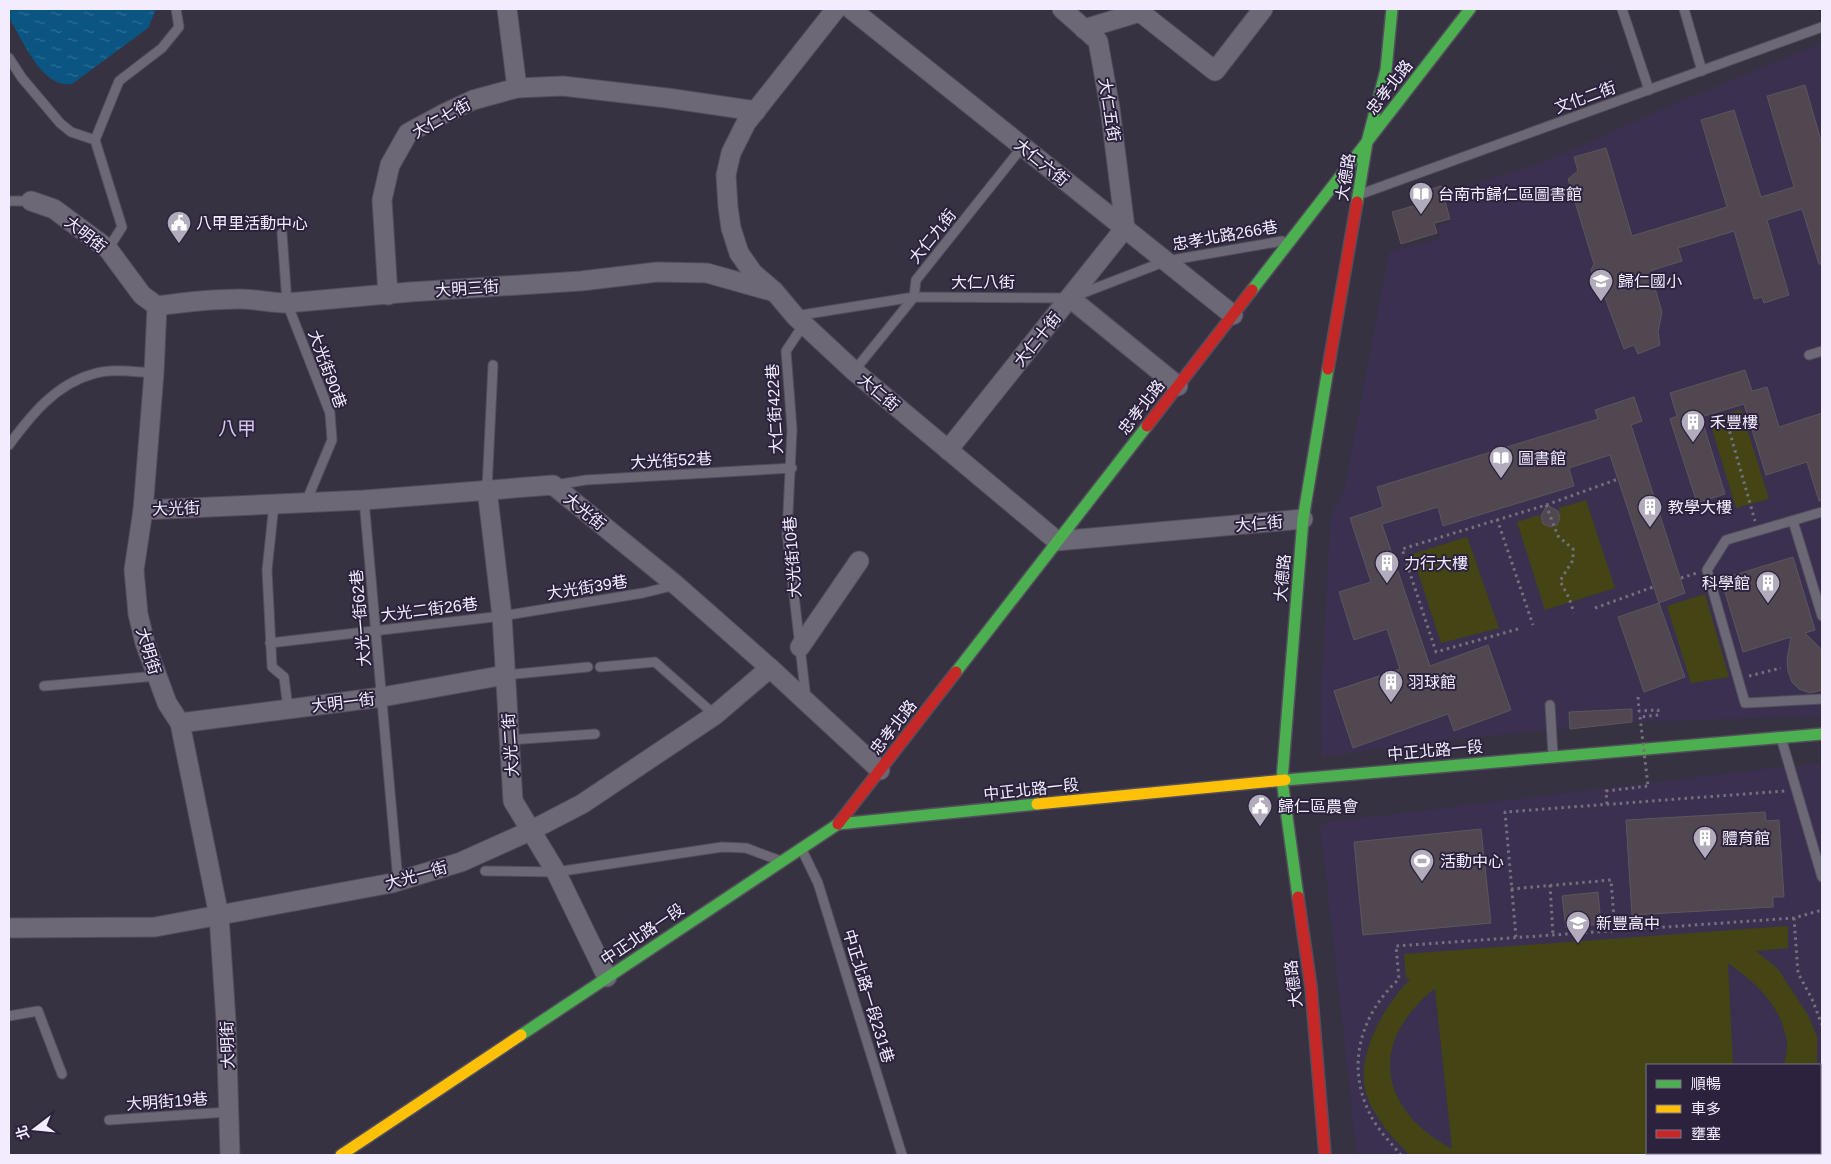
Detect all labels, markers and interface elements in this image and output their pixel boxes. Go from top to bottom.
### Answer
street label: 忠孝北路 [1363,57,1416,118]
street label: 大仁五街 [1096,77,1123,143]
street label: 文化二街 [1552,79,1618,116]
street label: 大仁七街 [409,95,473,141]
street label: 大仁六街 [1011,136,1072,189]
street label: 大德路 [1333,152,1358,202]
library icon: 台南市歸仁區圖書館 [1408,181,1434,215]
place label: 台南市歸仁區圖書館 [1438,186,1582,203]
street label: 大仁九街 [906,206,959,267]
public building icon: 八甲里活動中心 [166,210,192,244]
street label: 大明街 [62,213,110,256]
place label: 八甲里活動中心 [196,215,308,232]
street label: 忠孝北路266巷 [1171,218,1279,253]
school or university icon: 歸仁國小 [1588,268,1614,302]
place label: 歸仁國小 [1618,273,1682,290]
street label: 大仁八街 [951,274,1015,291]
street label: 大明三街 [435,278,500,299]
street label: 大仁十街 [1011,309,1064,370]
street label: 大光街90巷 [306,328,350,411]
street label: 大仁街422巷 [764,363,785,455]
street label: 大仁街 [855,370,903,414]
street label: 忠孝北路 [1115,377,1168,438]
building icon: 禾豐樓 [1680,409,1706,443]
place label: 禾豐樓 [1710,414,1758,431]
district label: 八甲 [218,418,256,439]
library icon: 圖書館 [1488,445,1514,479]
street label: 大光街52巷 [630,450,712,471]
place label: 圖書館 [1518,450,1566,467]
street label: 大光街 [561,490,609,533]
building icon: 教學大樓 [1637,494,1663,528]
street label: 大光街 [152,499,200,518]
place label: 教學大樓 [1668,499,1732,516]
street label: 大仁街 [1234,513,1284,534]
street label: 大光街10巷 [781,516,804,598]
building icon: 力行大樓 [1374,550,1400,584]
street label: 大德路 [1272,553,1293,603]
place label: 力行大樓 [1404,555,1468,572]
street label: 大光一街62巷 [348,568,373,667]
building icon: 科學館 [1755,570,1781,604]
street label: 大光街39巷 [545,573,629,602]
place label: 科學館 [1702,575,1750,592]
street label: 大光二街26巷 [379,595,479,624]
street label: 大明街 [133,626,164,677]
building icon: 羽球館 [1378,669,1404,703]
place label: 羽球館 [1408,674,1456,691]
street label: 大明一街 [310,690,376,715]
street label: 忠孝北路 [867,697,920,758]
street label: 大光二街 [500,712,521,777]
street label: 中正北路一段 [1386,738,1484,763]
street label: 中正北路一段 [982,776,1080,803]
public building icon: 歸仁區農會 [1247,793,1273,827]
place label: 歸仁區農會 [1278,798,1358,815]
building icon: 體育館 [1692,825,1718,859]
place label: 體育館 [1722,830,1770,847]
sports icon: 活動中心 [1409,848,1435,882]
place label: 活動中心 [1440,853,1504,870]
street label: 大光一街 [383,858,449,892]
street label: 中正北路一段 [598,901,687,968]
school or university icon: 新豐高中 [1565,910,1591,944]
place label: 新豐高中 [1596,915,1660,932]
street label: 中正北路一段231巷 [840,927,897,1065]
street label: 大德路 [1282,959,1305,1009]
street label: 大明街 [218,1021,237,1069]
legend [1646,1064,1821,1154]
text: 順暢 [1691,1075,1721,1092]
street label: 大明街19巷 [126,1090,208,1113]
text: 車多 [1691,1100,1721,1117]
north arrow [10,1104,60,1154]
text: 北 [13,1124,32,1142]
text: 壅塞 [1691,1125,1721,1142]

